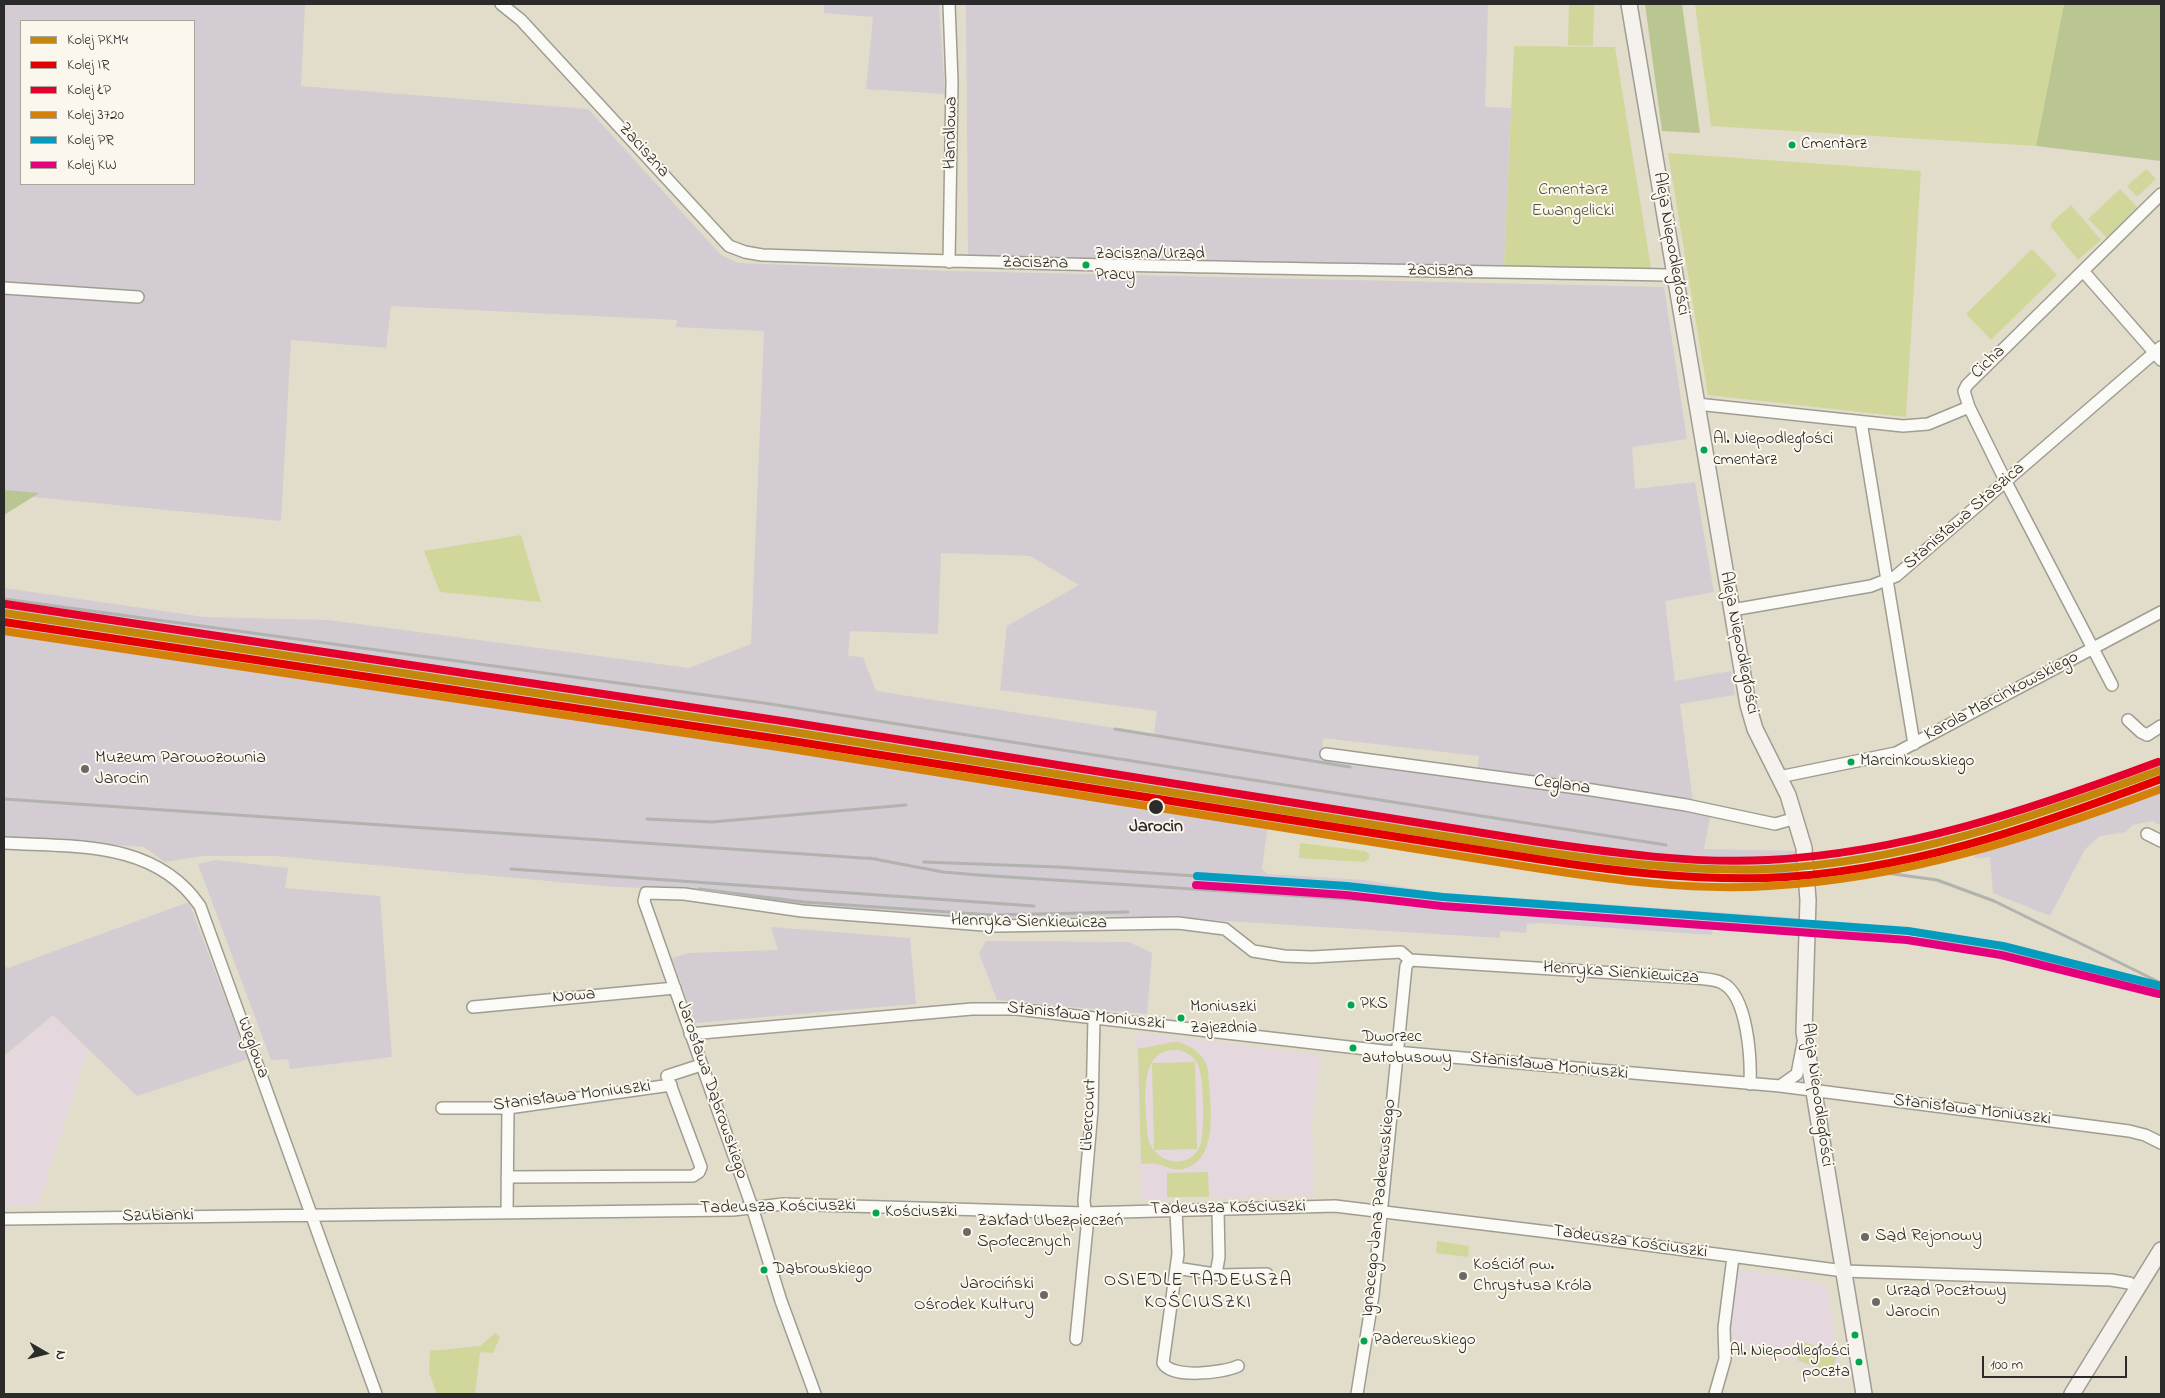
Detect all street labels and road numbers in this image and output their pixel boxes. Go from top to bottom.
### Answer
street label: Handlowa [941,96,963,170]
street label: Zaciszna [613,119,673,183]
street label: Aleja Niepodległości [1647,171,1693,317]
street label: Zaciszna [1002,253,1068,275]
street label: Zaciszna [1407,261,1473,283]
street label: Cicha [1967,342,2011,384]
street label: Stanisława Staszica [1900,459,2030,575]
street label: Aleja Niepodległości [1714,570,1762,716]
street label: Karola Marcinkowskiego [1921,647,2083,747]
street label: Ceglana [1532,771,1592,801]
street label: Henryka Sienkiewicza [951,911,1107,935]
street label: Henryka Sienkiewicza [1542,958,1700,990]
street label: Nowa [552,984,596,1010]
street label: Jarosława Dąbrowskiego [670,998,752,1182]
street label: Stanisława Moniuszki [1006,998,1166,1036]
street label: Węglowa [231,1015,273,1081]
street label: Aleja Niepodległości [1795,1022,1837,1168]
street label: Stanisława Moniuszki [1469,1048,1629,1086]
street label: Stanisława Moniuszki [492,1077,652,1117]
street label: Libercourt [1077,1078,1103,1152]
street label: Stanisława Moniuszki [1892,1091,2052,1131]
street label: Ignacego Jana Paderewskiego [1358,1098,1402,1318]
street label: Tadeusza Kościuszki [700,1196,856,1220]
street label: Tadeusza Kościuszki [1150,1197,1306,1221]
street label: Szubianki [122,1206,194,1228]
street label: Tadeusza Kościuszki [1551,1221,1709,1265]

